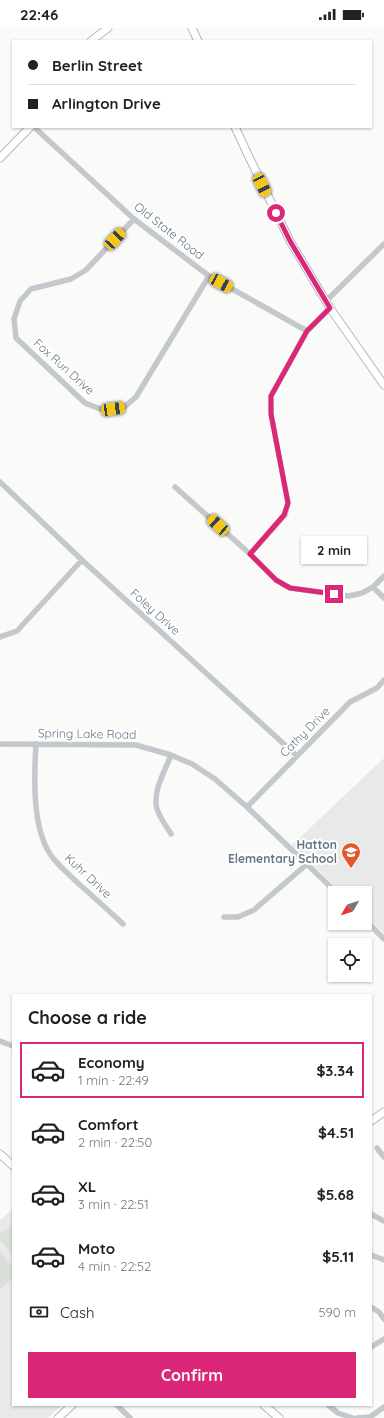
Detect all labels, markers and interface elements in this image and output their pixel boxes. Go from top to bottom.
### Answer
text: 22:46 [20,5,58,24]
text: Berlin Street [52,56,143,75]
text: Arlington Drive [52,94,161,113]
car [251,172,273,198]
street label: Old State Road [131,199,207,262]
route start [267,204,285,222]
car [102,226,128,252]
car [208,272,234,294]
street label: Fox Run Drive [31,335,98,398]
car [100,401,126,417]
car [205,513,231,537]
callout: 2 min [301,536,367,564]
text: 2 min [317,542,351,558]
street label: Foley Drive [127,585,184,638]
route end [325,585,343,603]
street label: Cathy Drive [276,703,333,760]
street label: Spring Lake Road [38,725,136,742]
place label: Hatton Elementary School [228,837,337,866]
school or university icon: Hatton Elementary School [340,841,362,869]
street label: Kuhr Drive [62,850,115,901]
north arrow [328,886,372,930]
map controls [328,886,372,982]
button: locate [328,938,372,982]
text: Choose a ride [28,1006,147,1029]
icon: car [30,1052,66,1088]
text: Economy [78,1053,145,1072]
text: $3.34 [316,1061,354,1080]
text: 1 min · 22:49 [78,1072,149,1088]
icon: car [30,1114,66,1150]
text: Comfort [78,1115,139,1134]
text: $4.51 [318,1123,354,1142]
text: 2 min · 22:50 [78,1134,152,1150]
icon: car [30,1176,66,1212]
text: XL [78,1177,96,1196]
text: $5.68 [317,1185,354,1204]
text: 3 min · 22:51 [78,1196,149,1212]
icon: car [30,1238,66,1274]
text: Moto [78,1239,115,1258]
text: $5.11 [322,1247,354,1266]
text: 4 min · 22:52 [78,1258,151,1274]
icon: cash [28,1301,50,1323]
text: Cash [60,1303,94,1322]
text: 590 m [319,1304,356,1320]
button: Confirm [28,1352,356,1398]

